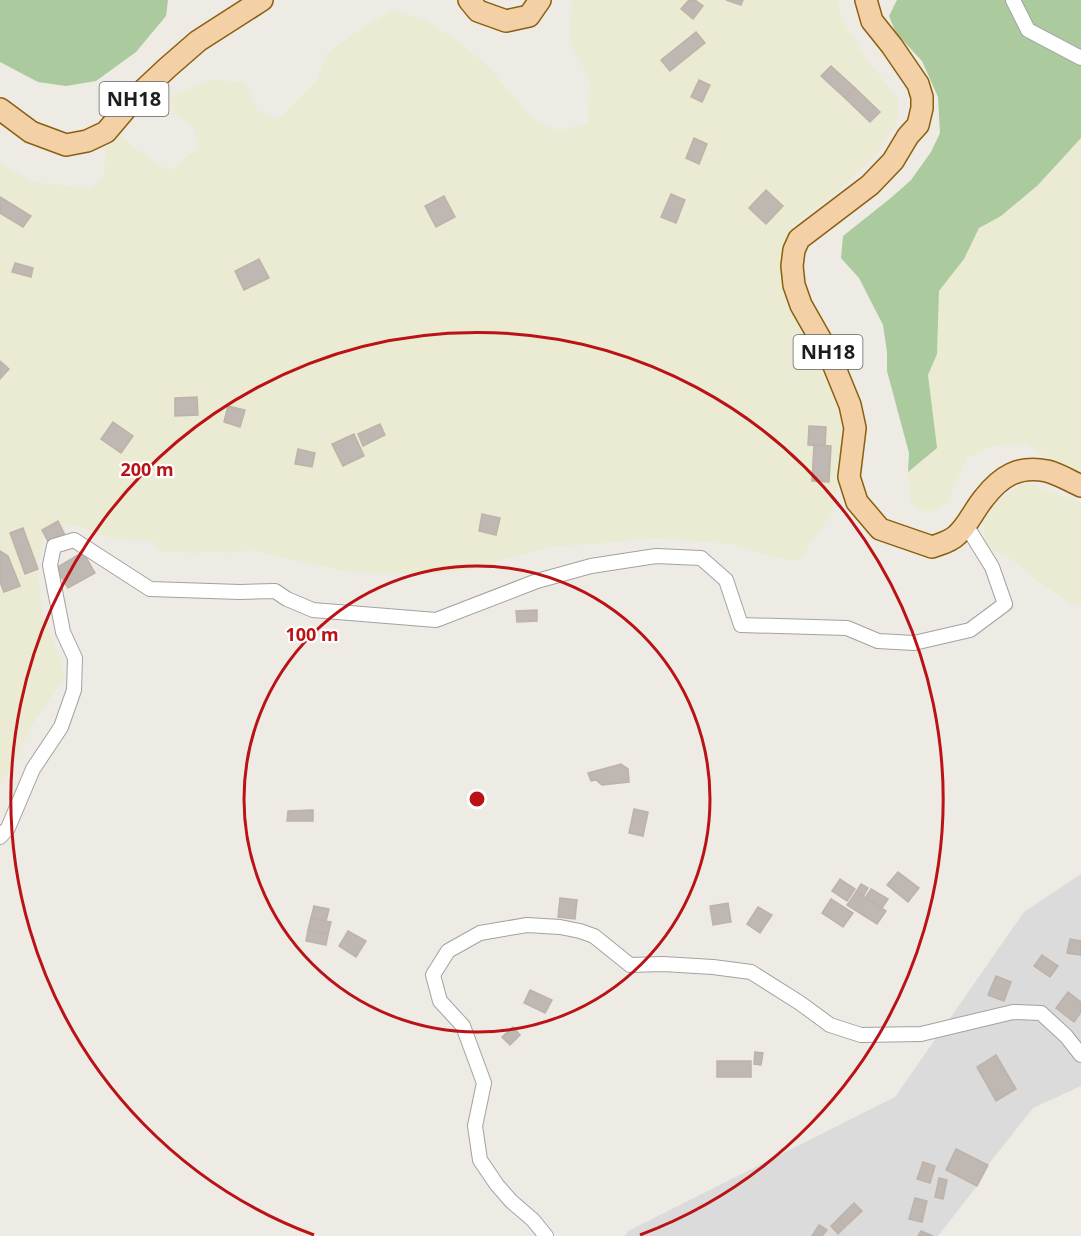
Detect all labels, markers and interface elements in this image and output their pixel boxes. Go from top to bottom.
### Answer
road number: NH18 [100,82,168,116]
road number: NH18 [794,335,862,369]
text: 200 m [120,457,174,481]
text: 100 m [285,622,339,646]
centre of rings [467,789,487,809]

